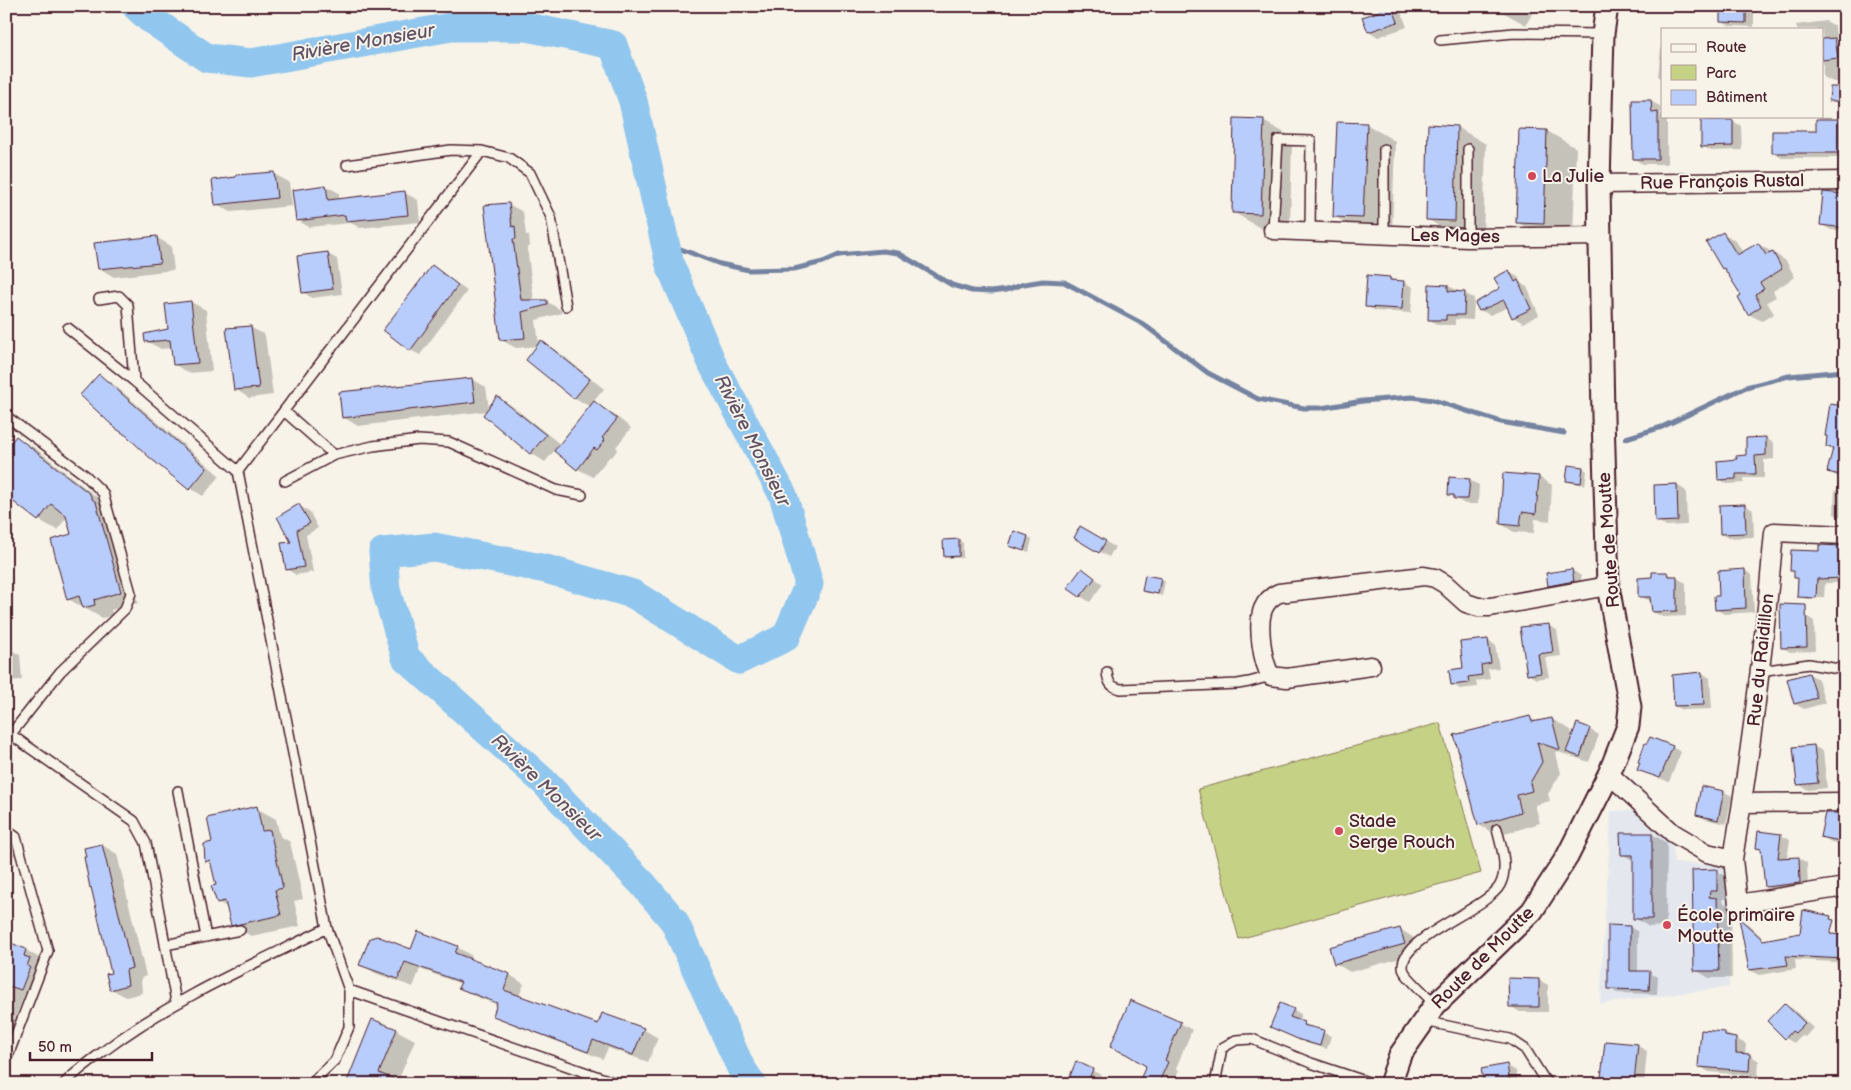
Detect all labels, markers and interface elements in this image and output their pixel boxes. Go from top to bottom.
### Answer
water label: Rivière Monsieur [290,19,437,67]
legend [1661,28,1824,118]
text: Route [1706,38,1747,57]
text: Parc [1706,64,1736,83]
text: Bâtiment [1706,88,1768,107]
place label: La Julie [1542,166,1605,187]
marker: La Julie [1526,170,1538,182]
street label: Rue François Rustal [1640,170,1804,194]
street label: Les Mages [1410,225,1500,247]
water label: Rivière Monsieur [709,371,796,512]
street label: Route de Moutte [1594,471,1624,609]
street label: Rue du Raidillon [1744,592,1778,728]
water label: Rivière Monsieur [486,729,607,847]
place label: Stade Serge Rouch [1349,811,1455,853]
marker: Stade Serge Rouch [1333,825,1345,837]
street label: Route de Moutte [1427,902,1539,1014]
place label: École primaire Moutte [1677,903,1795,947]
marker: École primaire Moutte [1661,919,1673,931]
scale bar [30,1030,152,1062]
text: 50 m [38,1038,72,1057]

